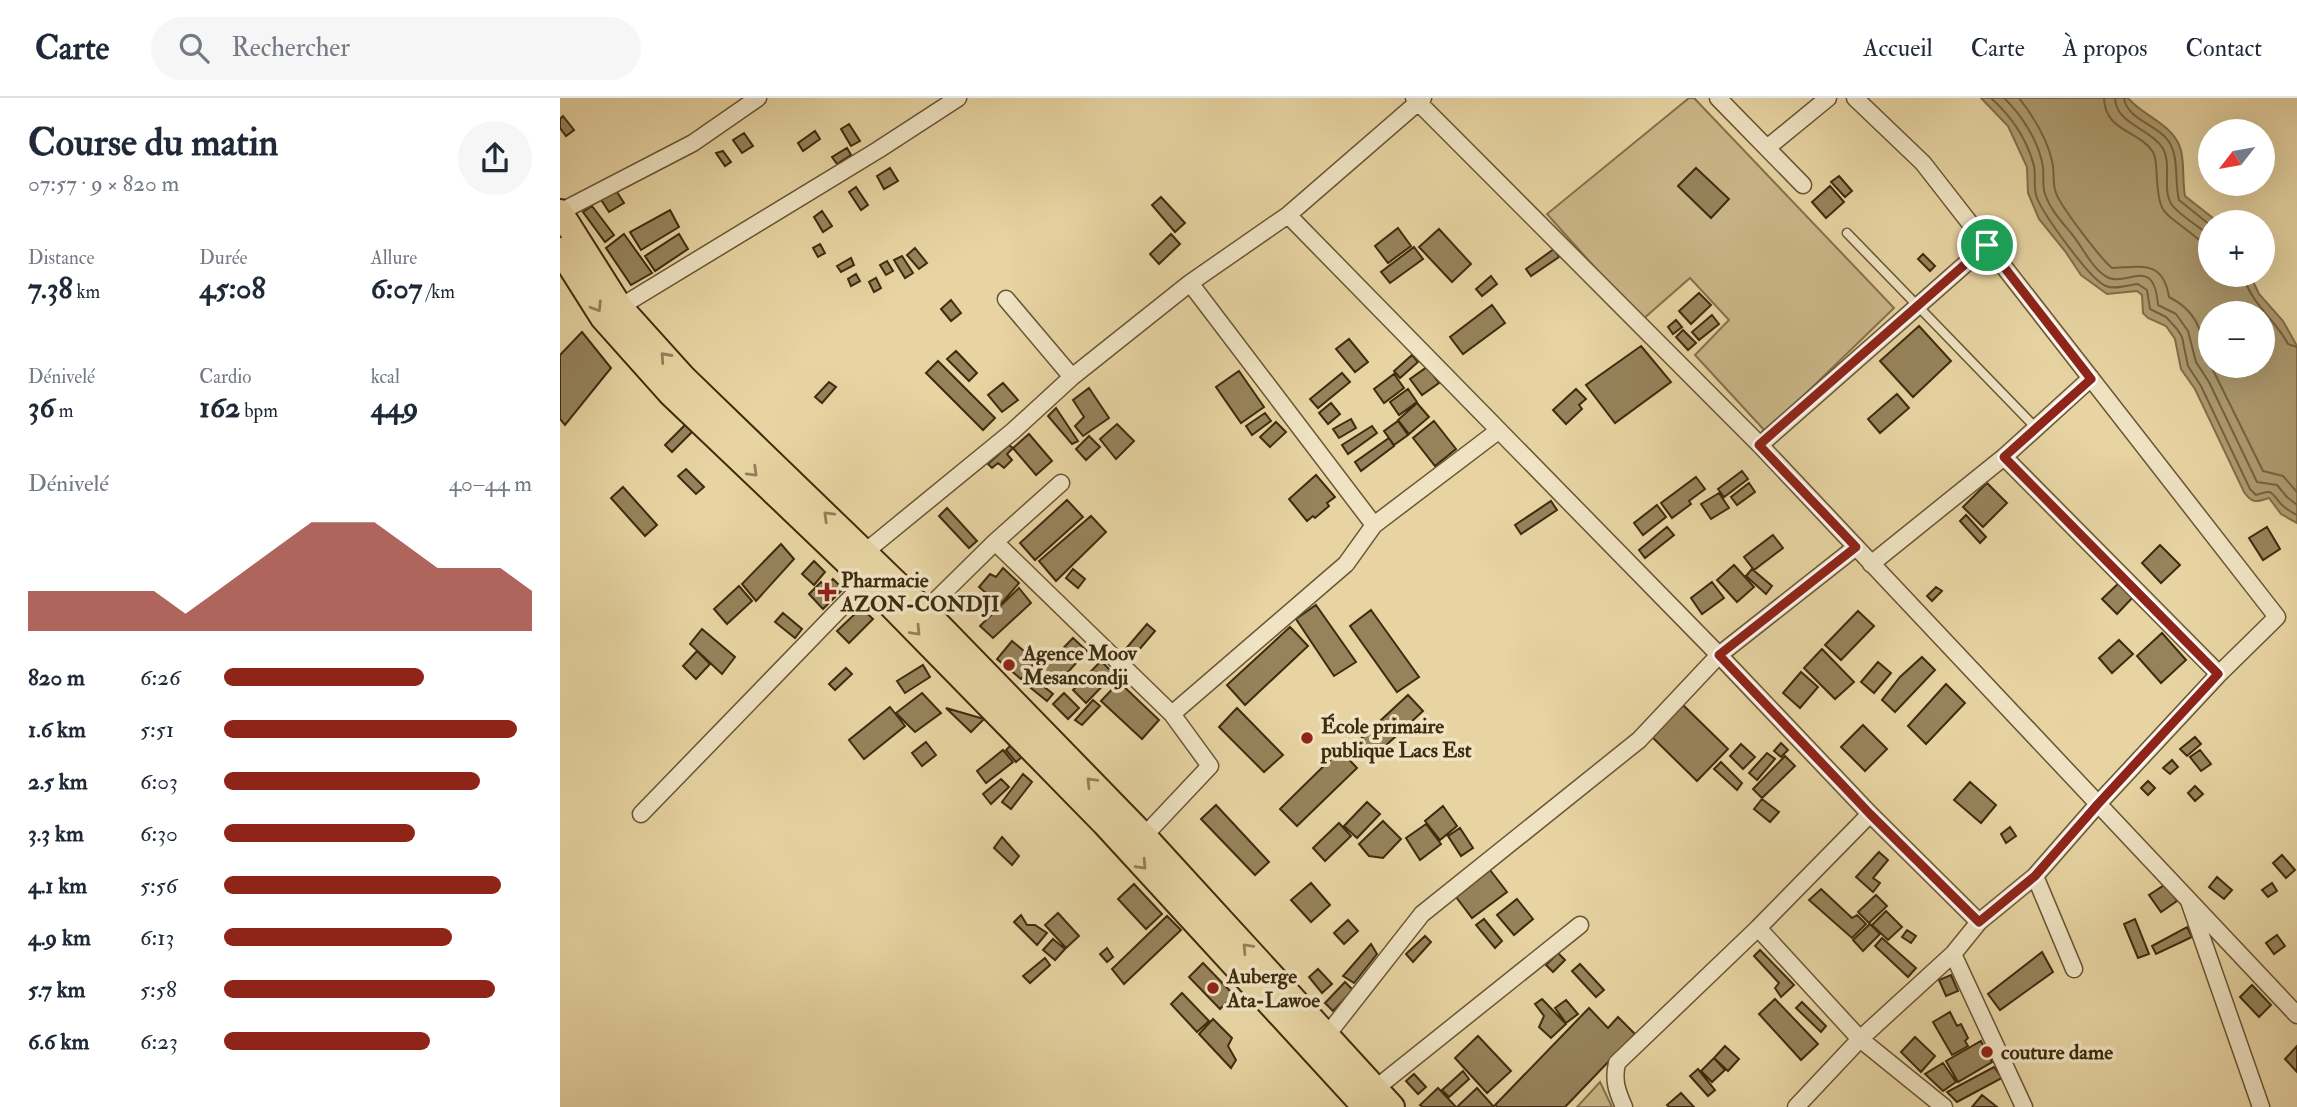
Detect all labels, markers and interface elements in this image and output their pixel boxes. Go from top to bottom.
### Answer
search box [151,17,641,80]
text: Carte [35,28,109,69]
icon: search [175,29,213,67]
text: Rechercher [231,32,350,64]
text: Accueil [1863,33,1933,64]
text: Carte [1971,33,2025,64]
text: À propos [2063,33,2148,64]
text: Contact [2186,33,2262,64]
text: Course du matin [28,119,278,167]
north arrow [2198,119,2275,196]
map controls [2198,119,2275,378]
button: share [458,121,532,195]
text: 07:57 · 9 × 820 m [28,169,179,198]
button: + [2198,210,2275,287]
pin [1957,215,2017,275]
icon: arrive [1968,226,2006,264]
text: Distance [28,246,94,270]
text: Durée [199,246,248,270]
text: Allure [371,246,417,270]
text: 7.38 [28,270,73,307]
text: 45:08 [199,270,266,307]
text: 6:07 [371,270,422,307]
text: km [73,280,100,304]
text: /km [422,280,455,304]
one-way arrow [588,300,601,313]
button: − [2198,301,2275,378]
one-way arrow [661,353,673,366]
text: Dénivelé [28,365,95,389]
text: Cardio [199,365,251,389]
text: kcal [371,365,400,389]
text: 36 [28,389,55,426]
text: 162 [199,389,240,426]
text: 449 [371,389,418,426]
text: m [55,399,73,423]
text: bpm [240,399,278,423]
one-way arrow [745,464,758,477]
text: Dénivelé [28,469,109,498]
text: 40–44 m [449,469,532,498]
one-way arrow [823,512,836,525]
place label: Pharmacie AZON-CONDJI [840,567,1000,618]
marker: Pharmacie AZON-CONDJI [819,584,835,600]
one-way arrow [907,623,920,636]
place label: Agence Moov Mesancondji [1022,640,1138,691]
marker: Agence Moov Mesancondji [1001,657,1017,673]
text: 820 m [28,663,85,692]
text: 6:26 [140,663,181,692]
place label: École primaire publique Lacs Est [1320,713,1472,764]
text: 1.6 km [28,715,86,744]
text: 5:51 [140,715,174,744]
marker: École primaire publique Lacs Est [1299,730,1315,746]
text: 2.5 km [28,767,88,796]
text: 6:03 [140,767,178,796]
one-way arrow [1087,777,1100,790]
text: 3.3 km [28,819,84,848]
text: 6:30 [140,819,178,848]
one-way arrow [1134,857,1147,870]
text: 4.1 km [28,871,87,900]
text: 5:56 [140,871,177,900]
text: 4.9 km [28,923,91,952]
text: 6:13 [140,923,174,952]
one-way arrow [1243,943,1255,956]
place label: Auberge Ata-Lawoe [1226,963,1320,1014]
text: 5.7 km [28,975,85,1004]
text: 5:58 [140,975,177,1004]
marker: Auberge Ata-Lawoe [1205,980,1221,996]
text: 6.6 km [28,1027,89,1056]
text: 6:23 [140,1027,178,1056]
place label: couture dame [2001,1039,2113,1066]
marker: couture dame [1979,1044,1995,1060]

